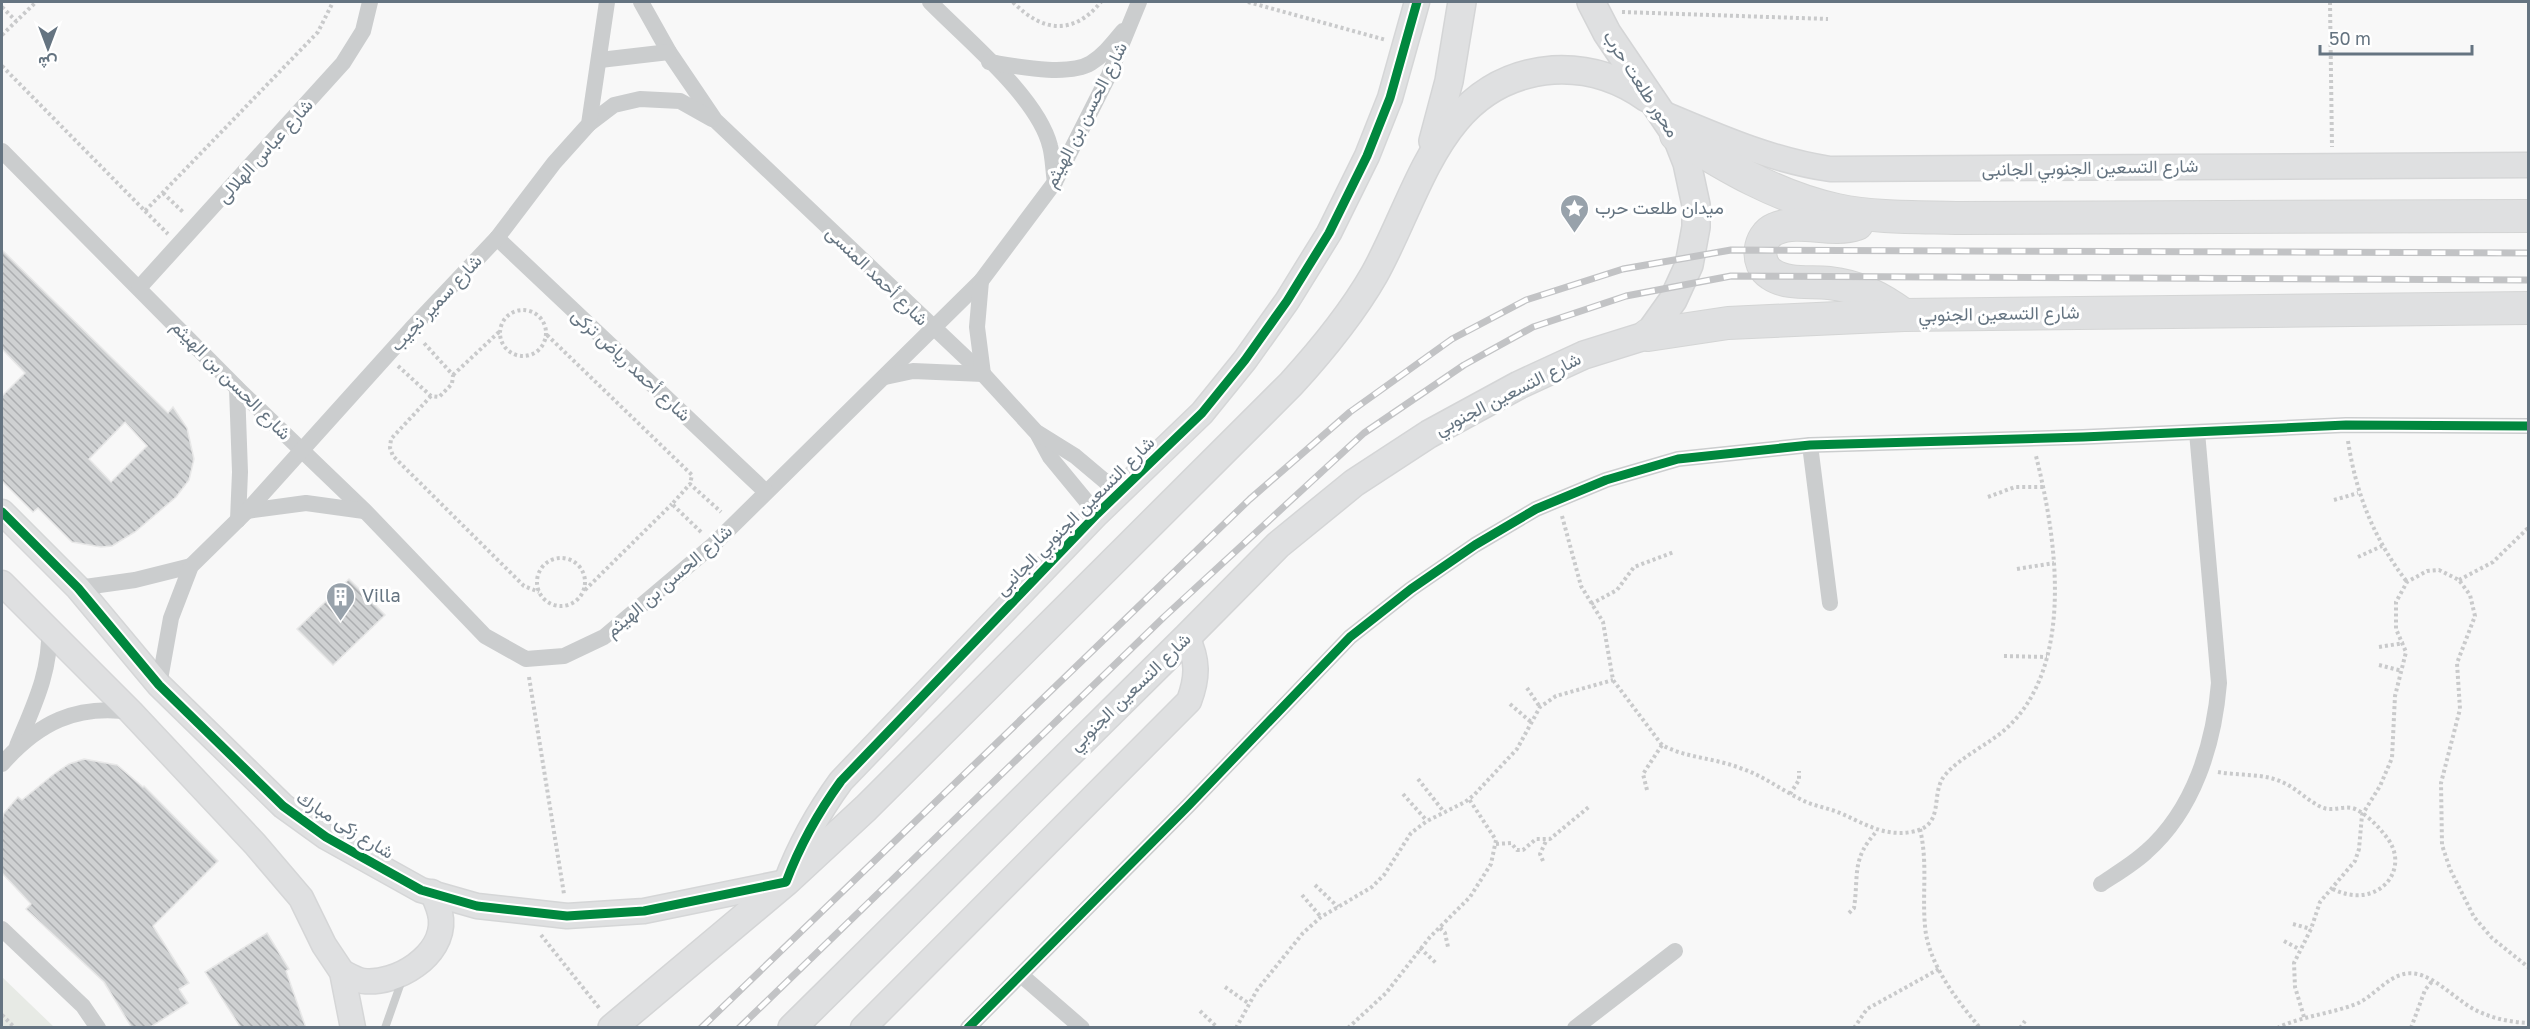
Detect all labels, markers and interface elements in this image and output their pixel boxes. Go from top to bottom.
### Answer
north arrow [18,18,78,78]
scale bar [2320,18,2472,56]
street label: محور طلعت حرب [1598,26,1685,142]
text: 50 m [2329,27,2371,49]
street label: شارع الحسن بن الهيثم [1039,38,1133,192]
text: ش [38,53,58,73]
street label: شارع عباس الهلالى [212,94,318,208]
street label: شارع التسعين الجنوبي الجانبى [1982,154,2199,185]
place icon: ميدان طلعت حرب [1558,192,1590,234]
place label: ميدان طلعت حرب [1595,196,1724,219]
street label: شارع أحمد المنسى [820,221,934,331]
street label: شارع سمير نجيب [385,249,487,357]
street label: شارع التسعين الجنوبي [1918,301,2080,330]
street label: شارع أحمد رياض تركى [566,303,696,427]
street label: شارع الحسن بن الهيثم [166,315,296,445]
street label: شارع التسعين الجنوبي [1431,347,1587,444]
street label: شارع التسعين الجنوبي الجانبى [990,431,1162,603]
street label: شارع الحسن بن الهيثم [601,519,737,643]
building icon: Villa [325,580,357,622]
place label: Villa [362,584,401,606]
street label: شارع التسعين الجنوبي [1064,627,1198,759]
street label: شارع زكى مبارك [292,785,398,865]

